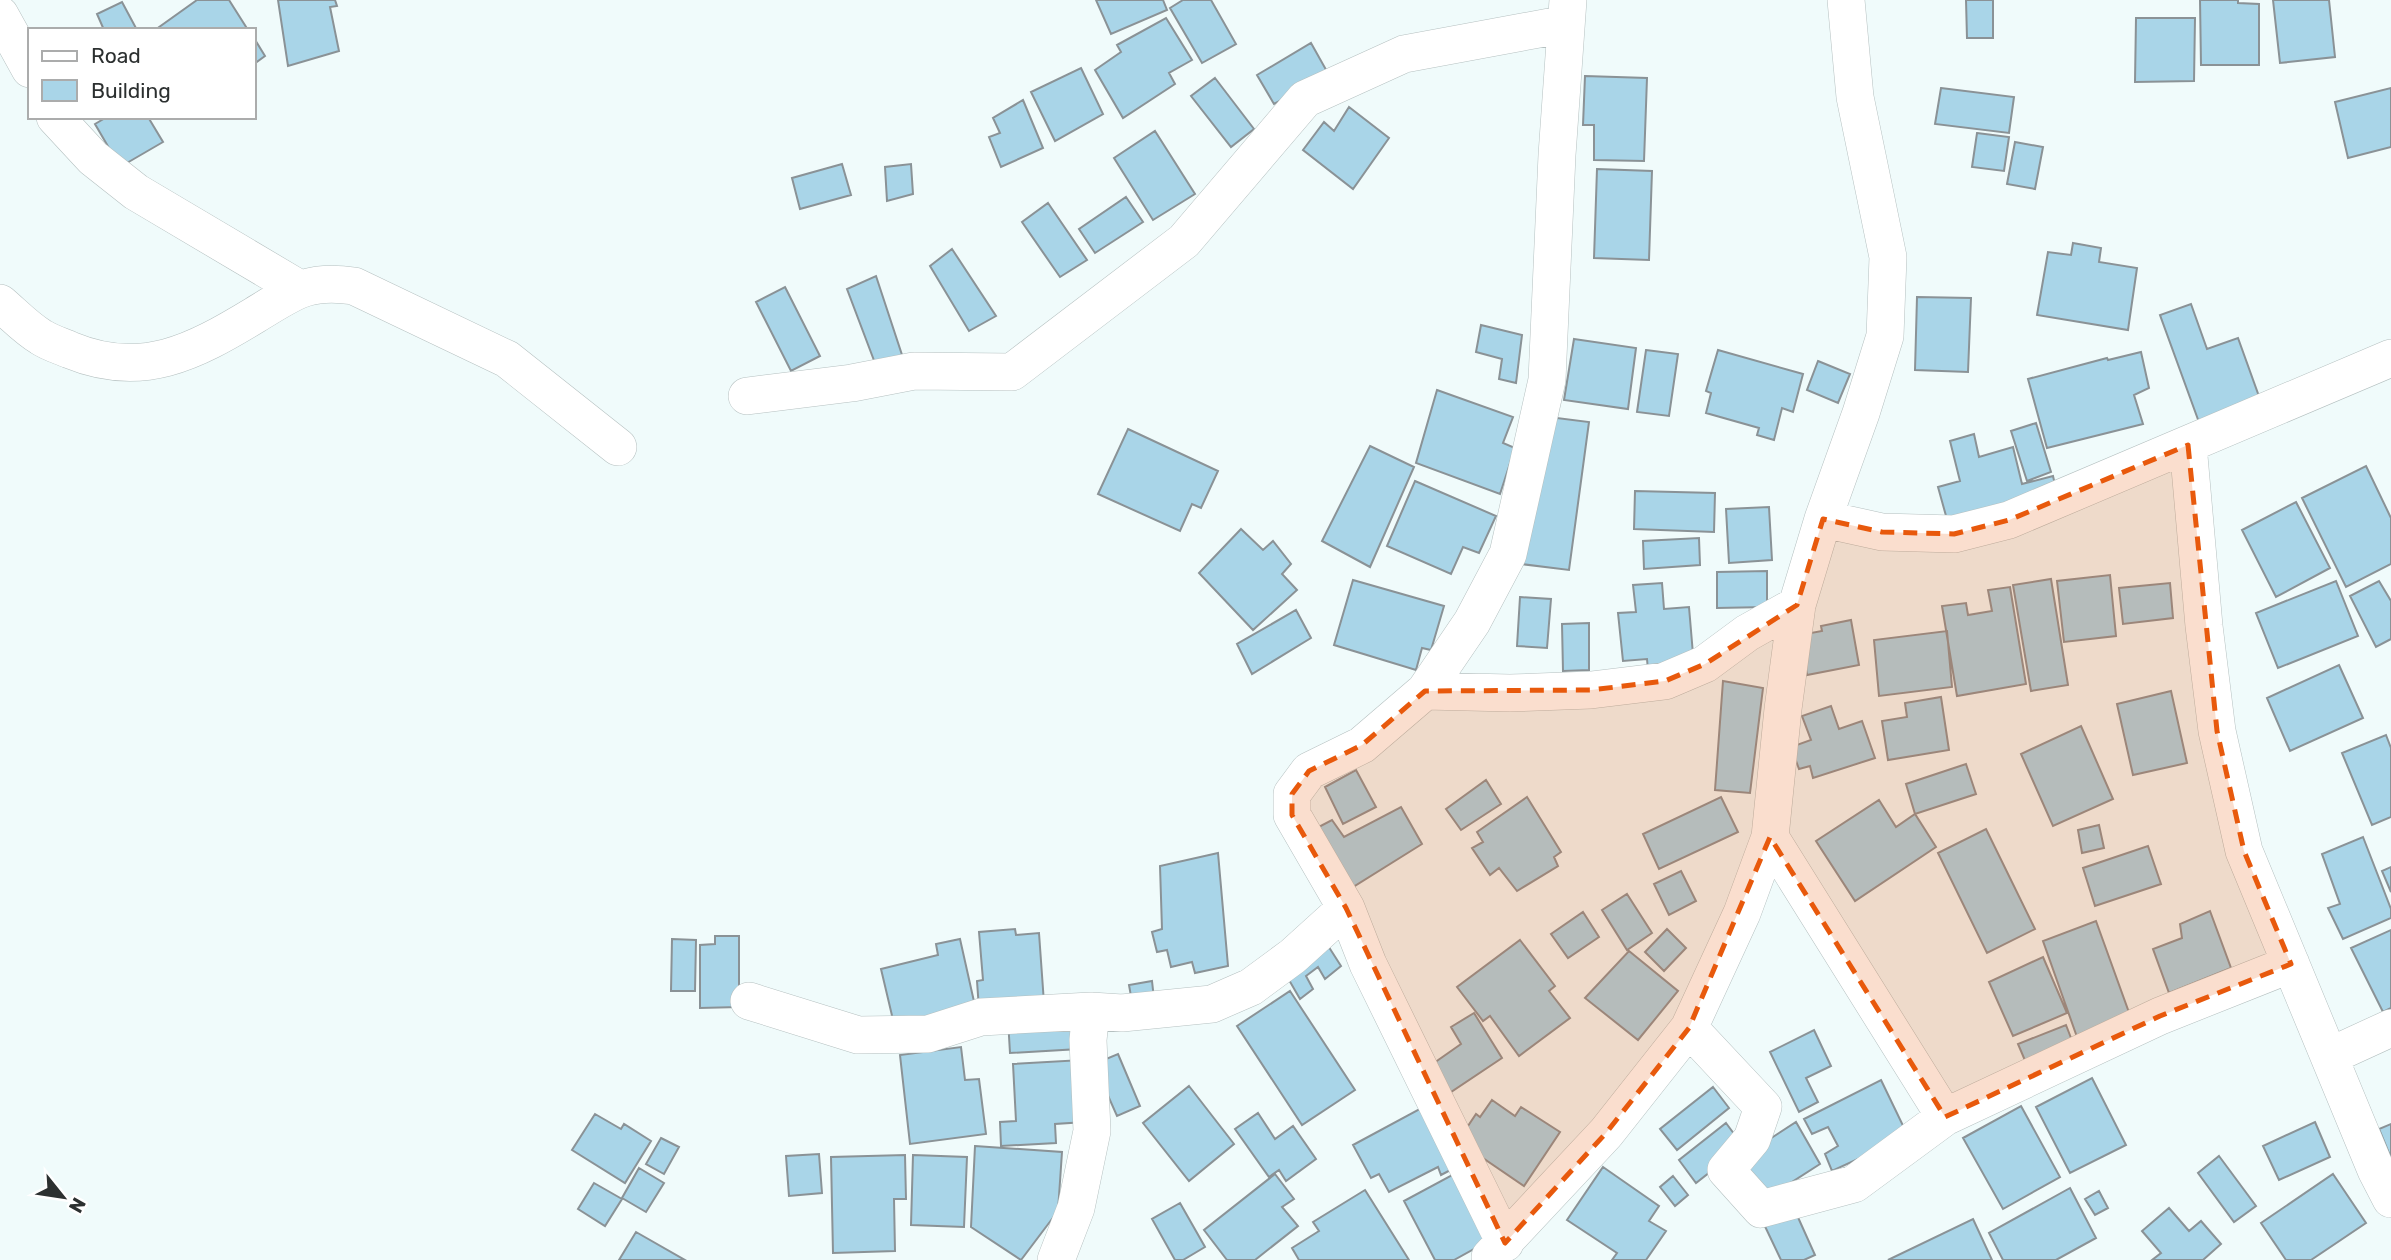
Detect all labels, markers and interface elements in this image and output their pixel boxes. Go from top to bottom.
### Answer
legend [28,28,256,119]
text: Road [91,43,141,68]
text: Building [91,78,171,103]
north arrow [28,1162,98,1232]
text: N [64,1194,91,1217]

